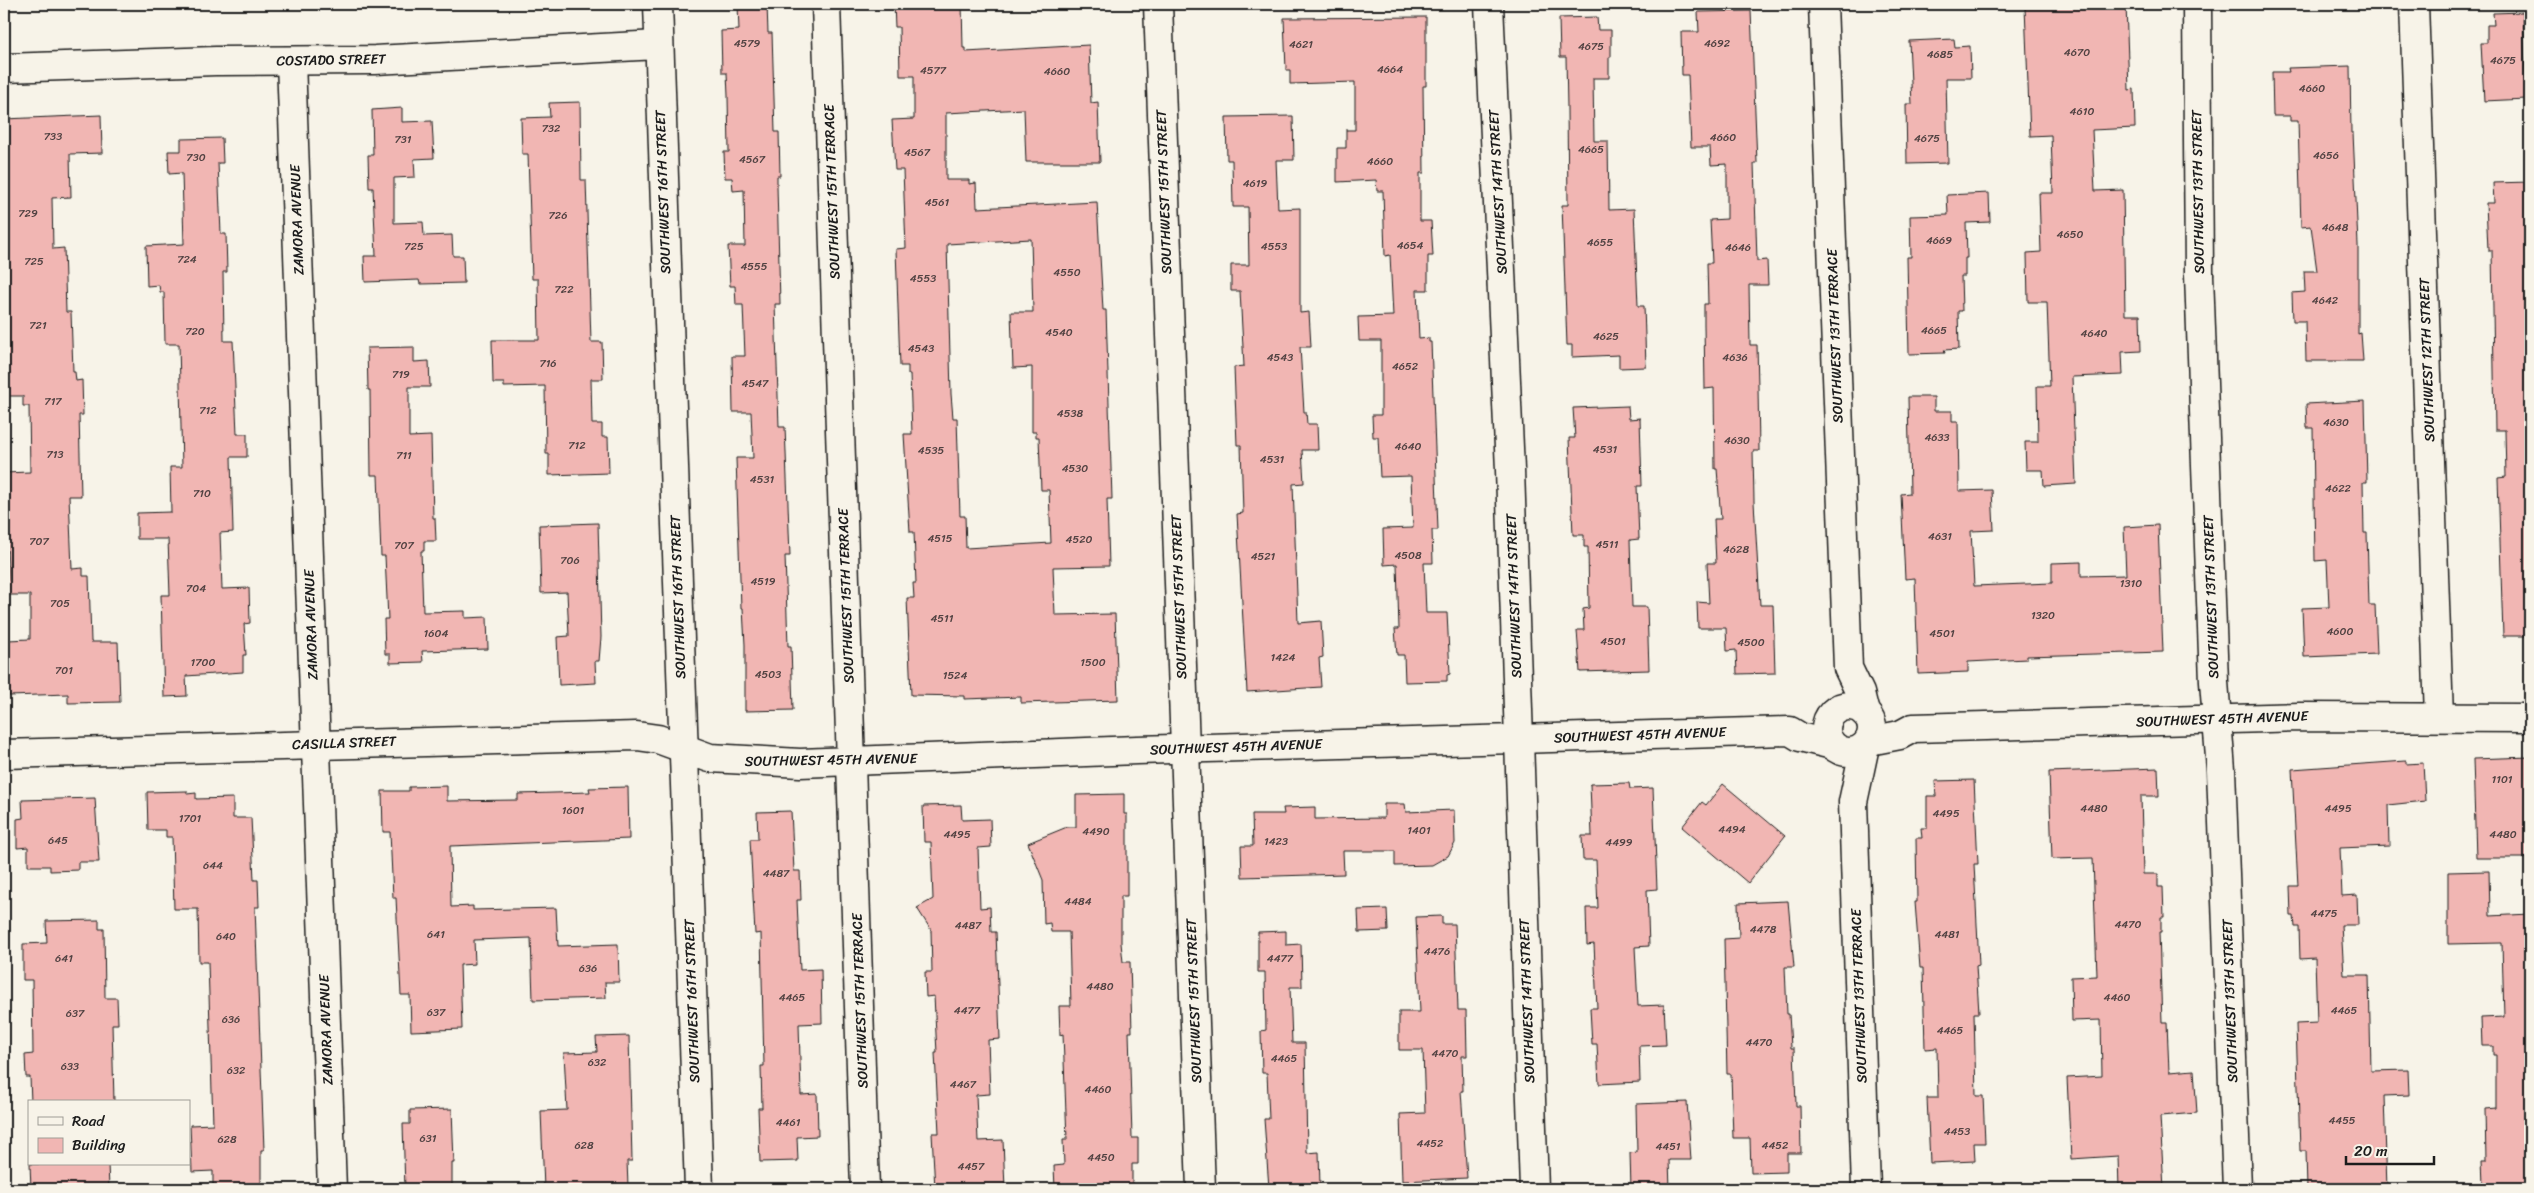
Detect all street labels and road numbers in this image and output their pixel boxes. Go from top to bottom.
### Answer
street label: COSTADO STREET [276,47,387,73]
street label: SOUTHWEST 15TH TERRACE [816,103,848,280]
street label: SOUTHWEST 15TH STREET [1149,108,1179,275]
street label: SOUTHWEST 14TH STREET [1481,108,1515,275]
street label: SOUTHWEST 16TH STREET [648,109,678,274]
street label: SOUTHWEST 13TH STREET [2184,109,2212,274]
street label: ZAMORA AVENUE [283,163,311,276]
street label: SOUTHWEST 13TH TERRACE [1819,247,1851,424]
street label: SOUTHWEST 12TH STREET [2412,277,2442,442]
street label: SOUTHWEST 15TH TERRACE [830,507,862,684]
street label: SOUTHWEST 14TH STREET [1499,512,1529,679]
street label: SOUTHWEST 15TH STREET [1164,513,1194,680]
street label: SOUTHWEST 16TH STREET [663,514,693,679]
street label: SOUTHWEST 13TH STREET [2196,514,2226,679]
street label: ZAMORA AVENUE [297,568,325,681]
street label: SOUTHWEST 45TH AVENUE [2135,703,2310,735]
street label: SOUTHWEST 45TH AVENUE [1553,719,1728,751]
street label: CASILLA STREET [292,729,398,757]
street label: SOUTHWEST 45TH AVENUE [1149,731,1324,763]
street label: SOUTHWEST 45TH AVENUE [745,746,919,774]
street label: SOUTHWEST 13TH TERRACE [1843,907,1875,1084]
street label: SOUTHWEST 15TH TERRACE [844,912,876,1089]
street label: SOUTHWEST 15TH STREET [1179,917,1209,1084]
street label: SOUTHWEST 14TH STREET [1512,917,1542,1084]
street label: SOUTHWEST 16TH STREET [677,918,707,1083]
street label: SOUTHWEST 13TH STREET [2215,918,2245,1083]
street label: ZAMORA AVENUE [312,973,340,1086]

